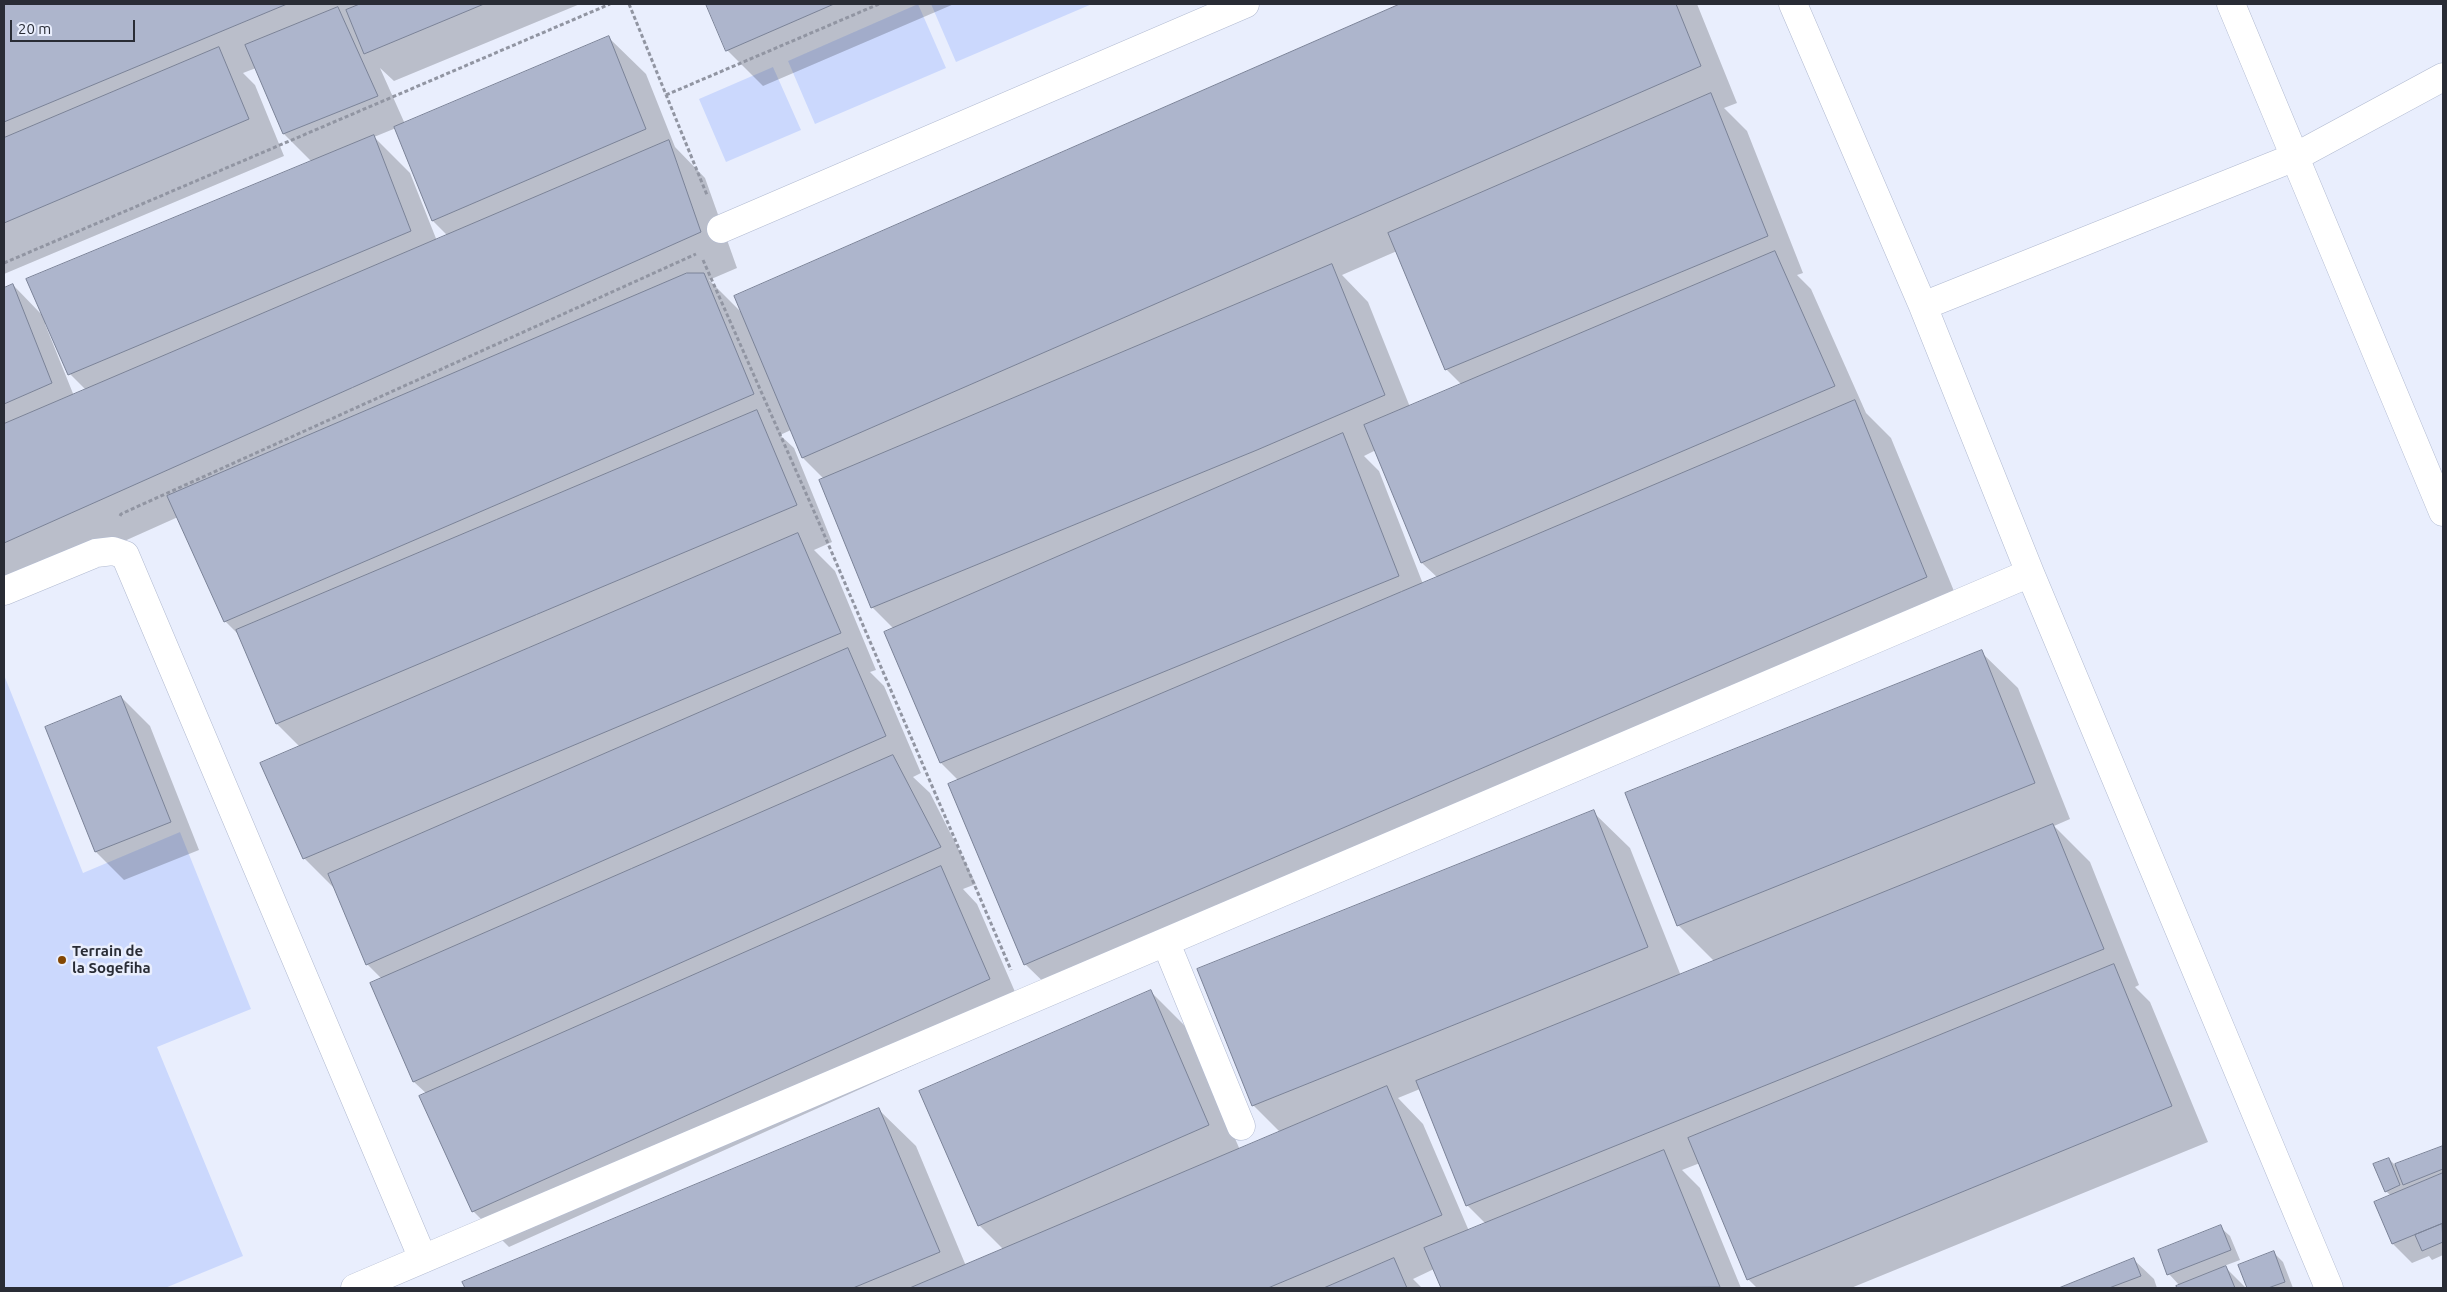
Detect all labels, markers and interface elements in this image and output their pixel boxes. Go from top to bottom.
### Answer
scale bar [12,10,138,42]
text: 20 m [18,20,51,37]
place label: Terrain de la Sogefiha [72,942,151,977]
marker: Terrain de la Sogefiha [56,954,68,966]

